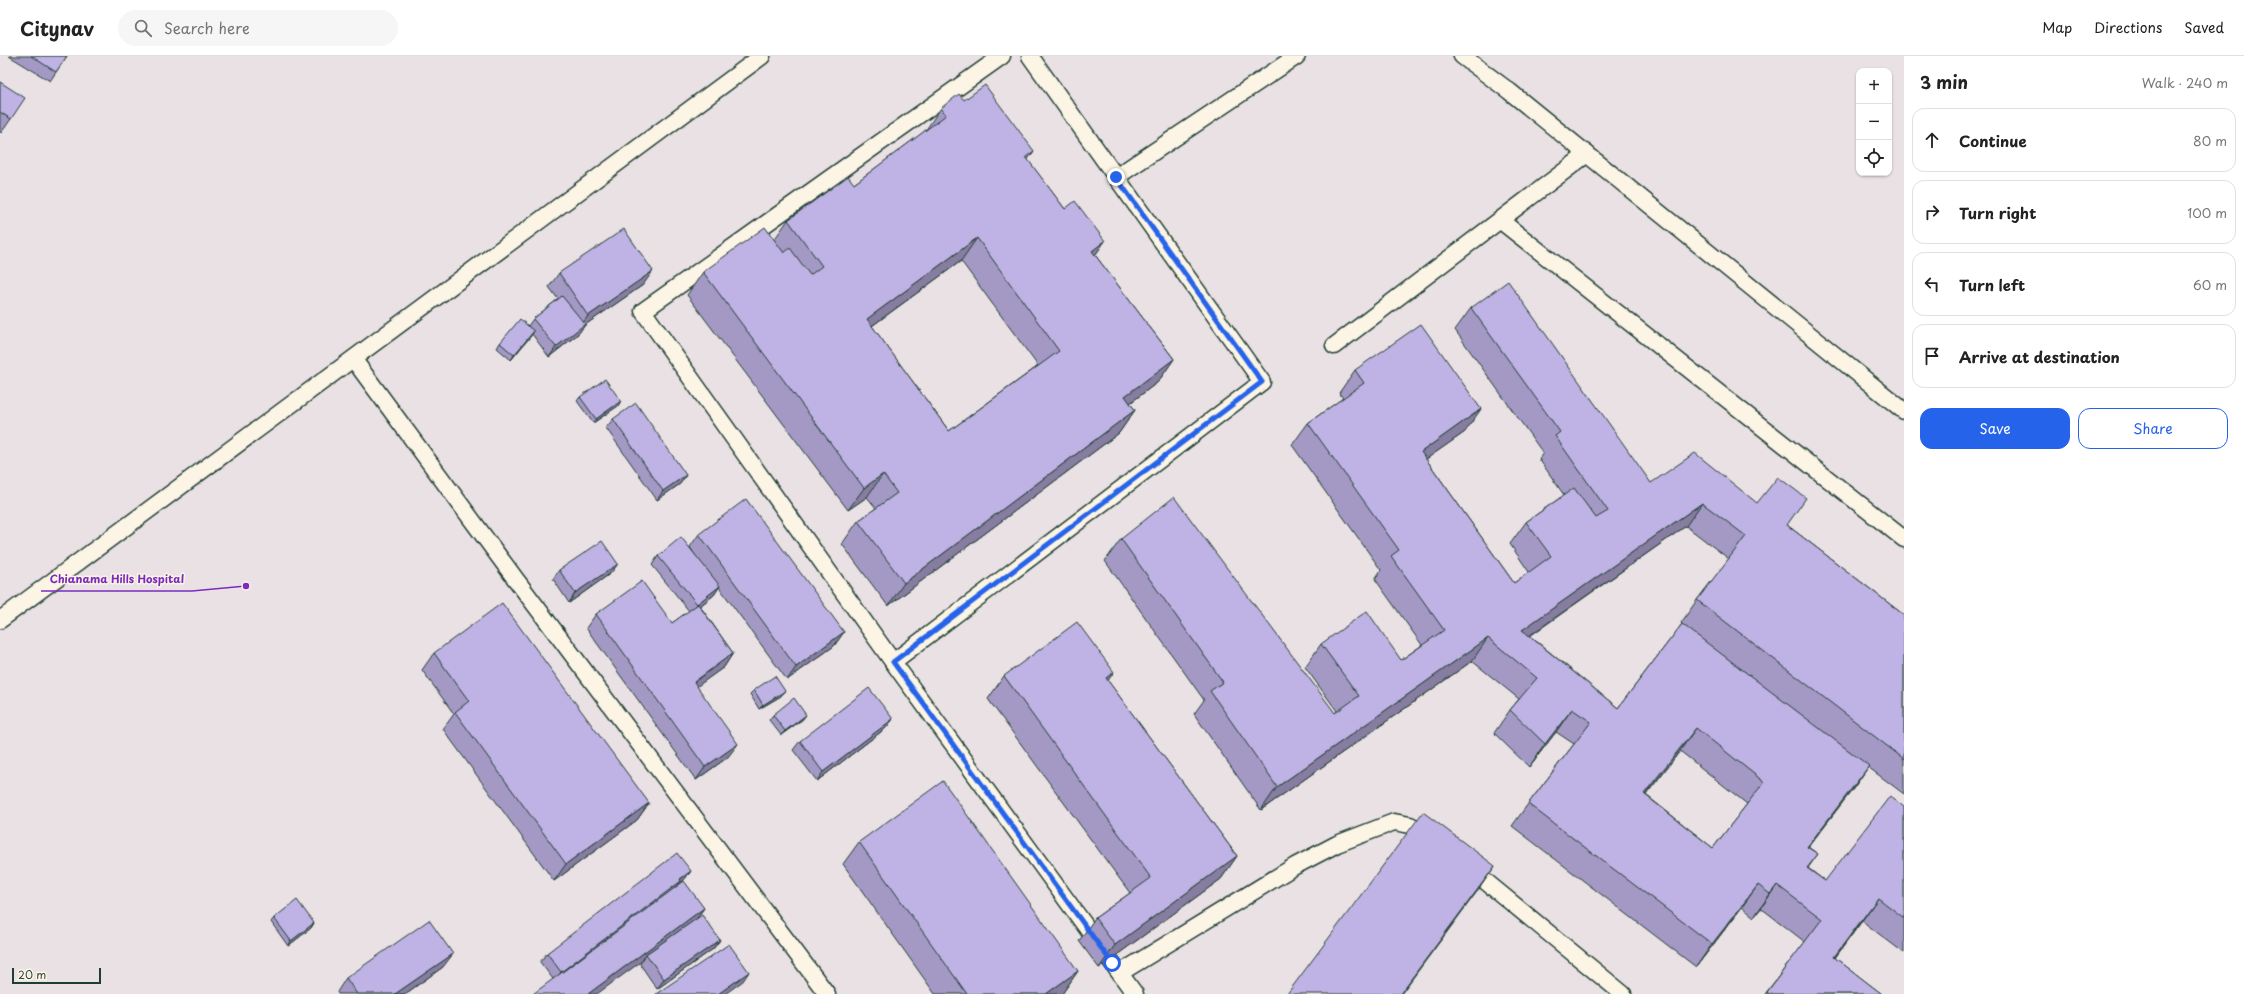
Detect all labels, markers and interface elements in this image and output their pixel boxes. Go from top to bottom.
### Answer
search box [118,10,398,46]
text: Citynav [20,14,94,42]
text: Search here [164,16,250,39]
icon: search [132,17,154,39]
text: Map [2042,17,2072,38]
text: Directions [2094,17,2162,38]
text: Saved [2184,17,2224,38]
map controls [1856,68,1892,176]
button: + [1856,68,1892,104]
text: 3 min [1920,69,1968,95]
text: Walk · 240 m [2142,73,2228,92]
button: − [1856,104,1892,140]
icon: ahead [1921,129,1943,151]
text: Continue [1959,129,2027,152]
text: 80 m [2193,131,2227,150]
button: locate [1856,140,1892,176]
route end [1107,168,1125,186]
icon: right [1921,201,1943,223]
text: Turn right [1959,201,2036,224]
text: 100 m [2187,203,2227,222]
icon: left [1921,273,1943,295]
text: Turn left [1959,273,2025,296]
text: 60 m [2193,275,2227,294]
icon: arrive [1921,345,1943,367]
text: Arrive at destination [1959,345,2120,368]
button: Save [1920,408,2070,449]
button: Share [2078,408,2228,449]
callout: Chianama Hills Hospital [41,568,192,591]
text: Chianama Hills Hospital [50,570,184,587]
route start [1103,954,1121,972]
scale bar [12,966,101,985]
text: 20 m [18,966,46,983]

